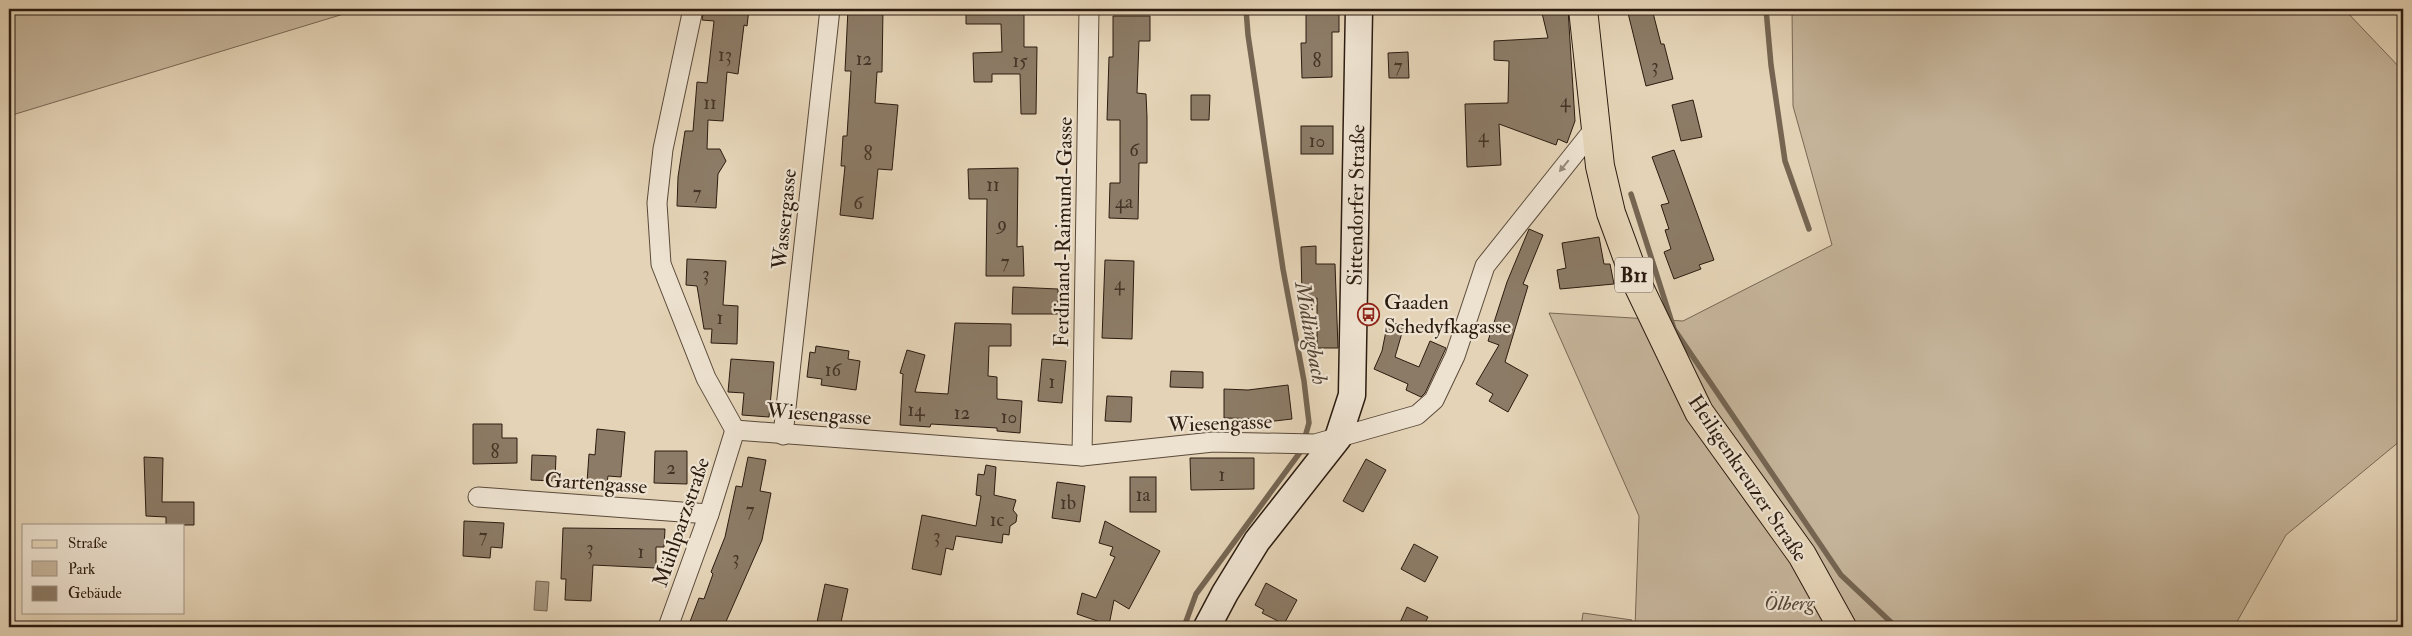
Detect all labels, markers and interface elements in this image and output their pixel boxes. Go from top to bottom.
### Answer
house number: 13 [718,43,732,67]
house number: 12 [856,47,872,71]
house number: 15 [1012,49,1028,73]
house number: 8 [1313,49,1322,73]
house number: 7 [1394,54,1403,78]
house number: 3 [1651,54,1659,78]
house number: 4 [1560,89,1571,113]
house number: 11 [703,91,717,115]
street label: Ferdinand-Raimund-Gasse [1048,116,1079,347]
street label: Sittendorfer Straße [1342,124,1371,286]
house number: 4 [1478,124,1489,148]
house number: 10 [1309,129,1325,153]
house number: 6 [1129,138,1140,162]
house number: 8 [864,142,873,166]
one-way arrow [1559,160,1570,173]
street label: Wassergasse [766,167,803,272]
house number: 11 [986,173,1000,197]
house number: 7 [693,181,702,205]
house number: 4a [1115,190,1133,214]
house number: 6 [853,191,864,215]
house number: 9 [995,212,1007,236]
house number: 7 [1001,250,1010,274]
road number: B11 [1615,258,1653,292]
house number: 3 [702,262,710,286]
house number: 4 [1114,272,1125,296]
water label: Mödlingbach [1288,278,1334,387]
place label: Gaaden Schedyfkagasse [1384,289,1511,340]
bus stop icon: Gaaden Schedyfkagasse [1356,302,1380,326]
house number: 1 [717,306,723,330]
house number: 16 [825,358,843,382]
house number: 1 [1049,370,1055,394]
street label: Heiligenkreuzer Straße [1682,389,1814,567]
street label: Wiesengasse [765,397,872,432]
house number: 14 [907,398,925,422]
house number: 12 [954,401,970,425]
house number: 10 [1001,405,1017,429]
street label: Wiesengasse [1166,408,1273,439]
house number: 8 [491,440,500,464]
street label: Mühlparzstraße [647,454,716,590]
house number: 2 [666,456,676,480]
house number: 1 [1219,463,1225,487]
street label: Gartengasse [544,466,648,501]
house number: 1a [1136,483,1150,507]
house number: 1b [1060,491,1076,515]
house number: 7 [746,498,755,522]
house number: 1c [990,508,1005,532]
legend [22,524,185,614]
house number: 7 [479,524,488,548]
house number: 3 [933,524,941,548]
text: Straße [68,534,107,553]
house number: 3 [586,536,594,560]
house number: 1 [638,540,644,564]
house number: 3 [732,546,740,570]
text: Park [68,560,95,579]
text: Gebäude [68,584,122,603]
park label: Ölberg [1764,590,1815,617]

